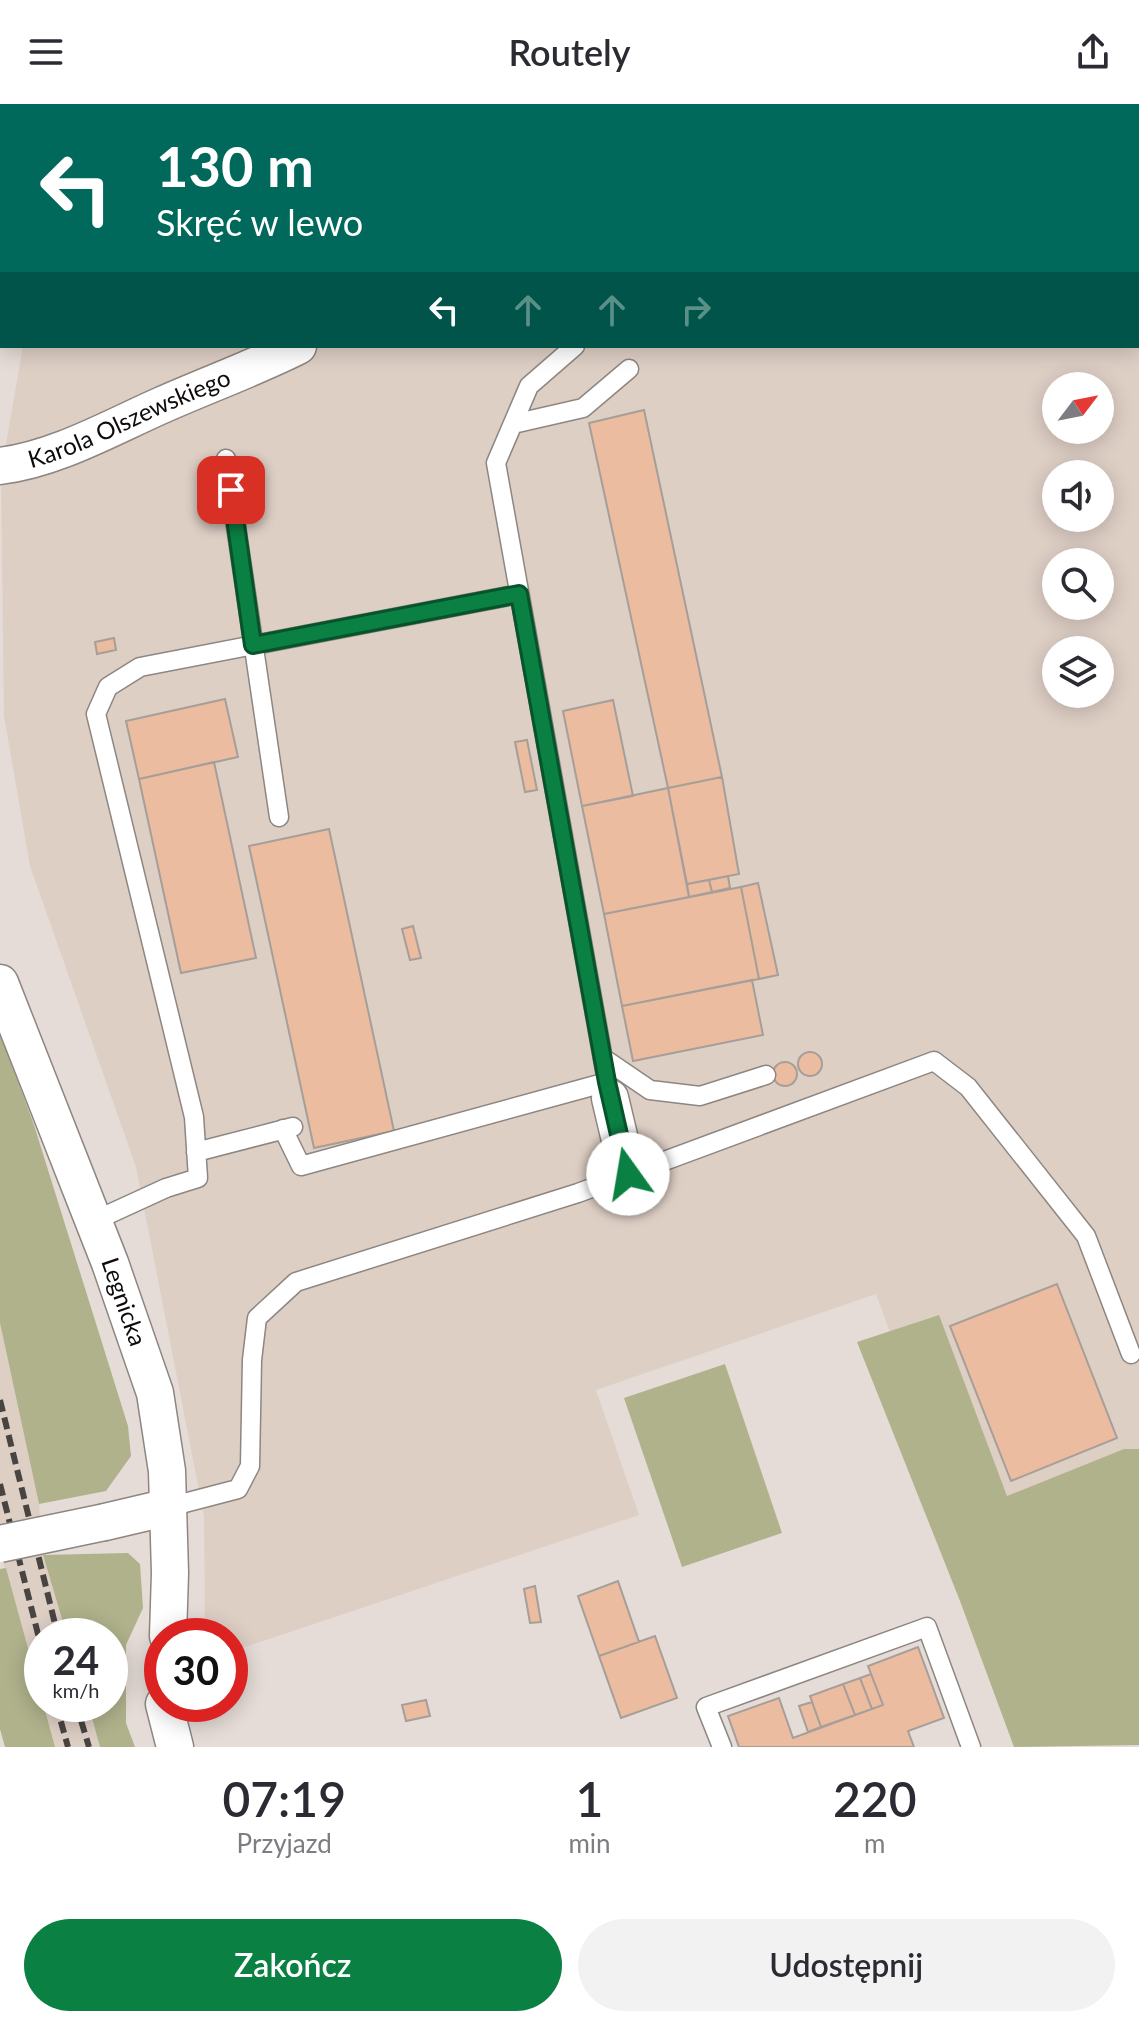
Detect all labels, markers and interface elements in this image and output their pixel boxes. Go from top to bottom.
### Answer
icon: menu [24,30,68,74]
text: Routely [508,30,631,74]
icon: share [1071,30,1115,74]
text: 130 m [156,132,314,199]
icon: left [24,136,128,240]
text: Skręć w lewo [156,200,363,244]
icon: left [422,288,466,332]
icon: ahead [506,288,550,332]
icon: ahead [590,288,634,332]
icon: right [674,288,718,332]
street label: Karola Olszewskiego [24,362,234,473]
north arrow [1042,372,1114,444]
map controls [1042,372,1114,708]
pin [197,456,265,524]
button: sound [1042,460,1114,532]
icon: arrive [209,468,253,512]
button: search [1042,548,1114,620]
button: layers [1042,636,1114,708]
position arrow [586,1132,670,1216]
street label: Legnicka [96,1253,154,1349]
speed limit sign: 30 [144,1618,248,1722]
text: 24 [53,1636,99,1684]
text: km/h [53,1678,99,1702]
text: 07:19 [222,1770,346,1827]
text: 1 [576,1770,603,1827]
text: 220 [833,1770,917,1827]
text: Przyjazd [237,1827,332,1859]
text: min [568,1827,611,1859]
text: m [864,1827,885,1859]
button: Zakończ [24,1919,562,2011]
button: Udostępnij [578,1919,1115,2011]

